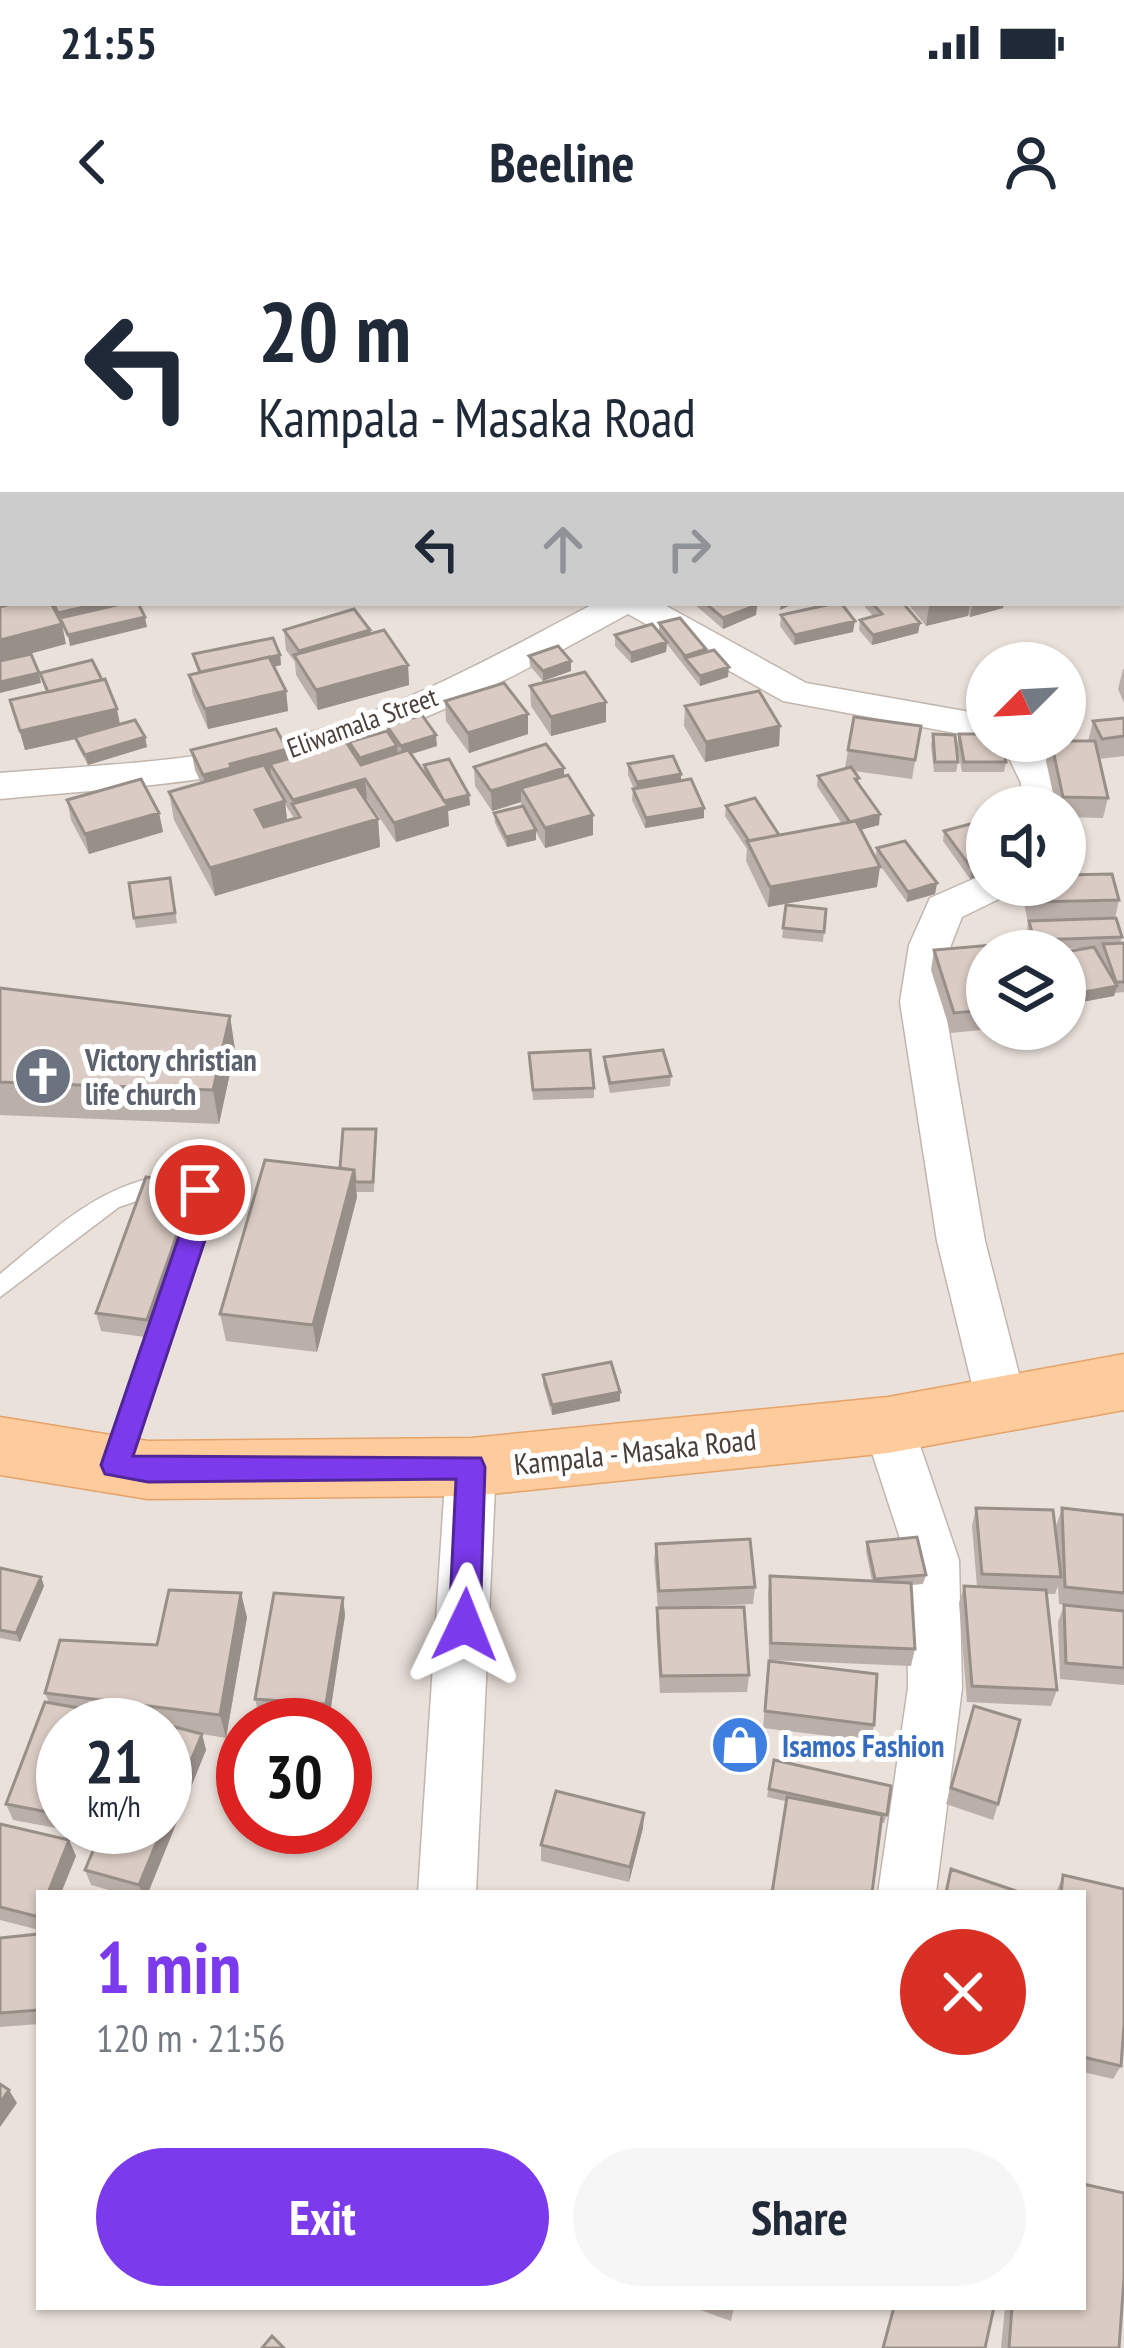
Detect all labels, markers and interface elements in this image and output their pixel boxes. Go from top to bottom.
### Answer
text: 21:55 [60,13,157,71]
text: Beeline [489,127,635,197]
icon: back [60,129,126,195]
icon: person [998,129,1064,195]
text: 20 m [258,276,411,385]
icon: left [60,288,216,444]
text: Kampala - Masaka Road [258,382,696,452]
icon: left [404,516,470,582]
icon: ahead [530,516,596,582]
icon: right [656,516,722,582]
north arrow [966,642,1086,762]
map controls [966,642,1086,1050]
street label: Eliwamala Street [282,679,442,765]
button: sound [966,786,1086,906]
button: layers [966,930,1086,1050]
place label: Victory christian life church [84,1040,257,1113]
church icon: Victory christian life church [12,1045,74,1107]
pin [149,1139,251,1241]
icon: arrive [167,1157,233,1223]
street label: Kampala - Masaka Road [512,1419,758,1483]
position arrow [402,1562,528,1688]
speed limit sign: 30 [216,1698,372,1854]
shop icon: Isamos Fashion [709,1714,771,1776]
text: 21 [85,1722,143,1800]
place label: Isamos Fashion [782,1726,944,1765]
text: km/h [87,1786,141,1825]
text: 1 min [96,1920,241,2013]
button: close [900,1929,1026,2055]
text: 120 m · 21:56 [96,2012,285,2063]
button: Exit [96,2148,549,2286]
button: Share [573,2148,1026,2286]

